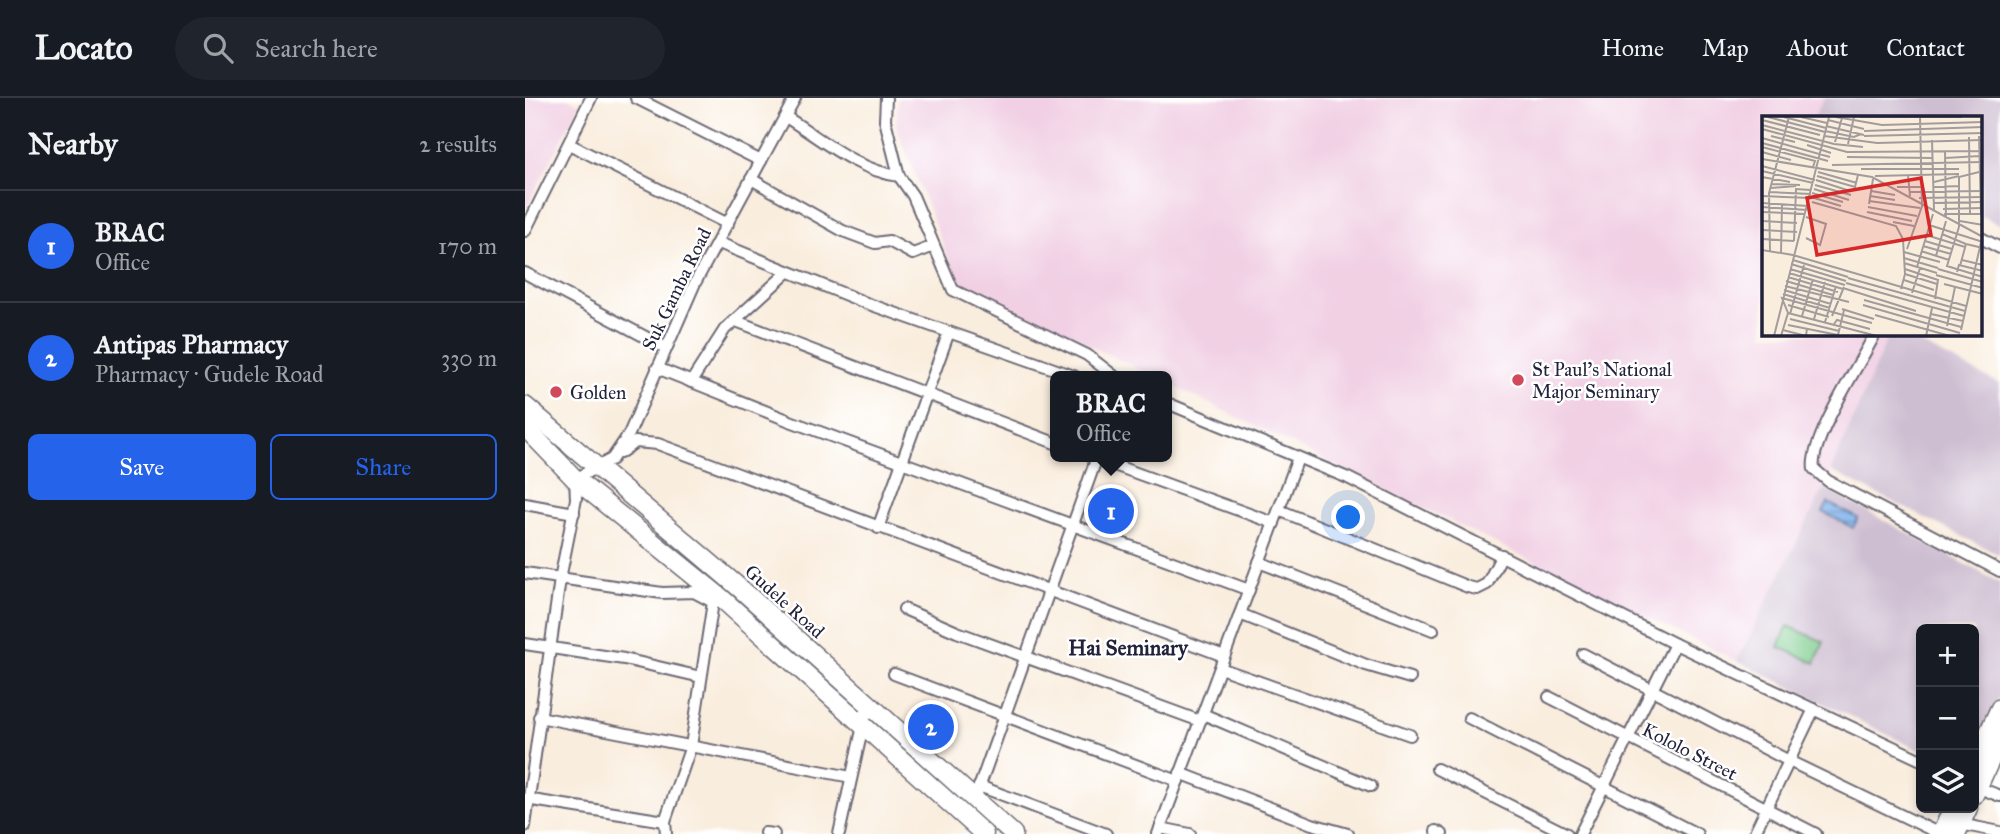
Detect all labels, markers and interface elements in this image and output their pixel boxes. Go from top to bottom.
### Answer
search box [175,17,665,80]
text: Locato [35,28,133,68]
icon: search [199,29,237,67]
text: Search here [255,32,378,64]
text: Home [1601,33,1664,63]
text: Map [1702,33,1749,63]
text: About [1787,33,1848,63]
text: Contact [1886,33,1965,63]
inset map [1762,116,1983,336]
text: Nearby [28,126,118,162]
text: 2 results [419,130,497,158]
text: BRAC [95,216,165,248]
street label: Suk Gamba Road [637,224,716,354]
text: 1 [46,232,56,260]
text: 170 m [438,232,497,260]
text: Office [95,248,150,276]
text: Antipas Pharmacy [95,328,288,360]
text: 2 [45,344,57,372]
text: 330 m [441,344,497,372]
place label: St Paul's National Major Seminary [1532,358,1673,403]
text: Pharmacy · Gudele Road [95,360,324,388]
popup [1050,371,1172,462]
marker: St Paul's National Major Seminary [1510,372,1526,388]
place label: Golden [570,381,626,404]
marker: Golden [548,384,564,400]
text: BRAC [1076,387,1146,419]
text: Office [1076,419,1131,447]
button: Save [28,434,256,500]
button: Share [270,434,497,500]
pin: 1 [1088,485,1134,537]
your location [1331,500,1365,534]
street label: Gudele Road [740,560,829,643]
map controls [1916,624,1979,813]
button: + [1916,624,1979,687]
district label: Hai Seminary [1068,635,1189,661]
button: − [1916,687,1979,750]
pin: 2 [908,701,954,753]
street label: Kololo Street [1638,718,1741,785]
button: layers [1916,750,1979,813]

